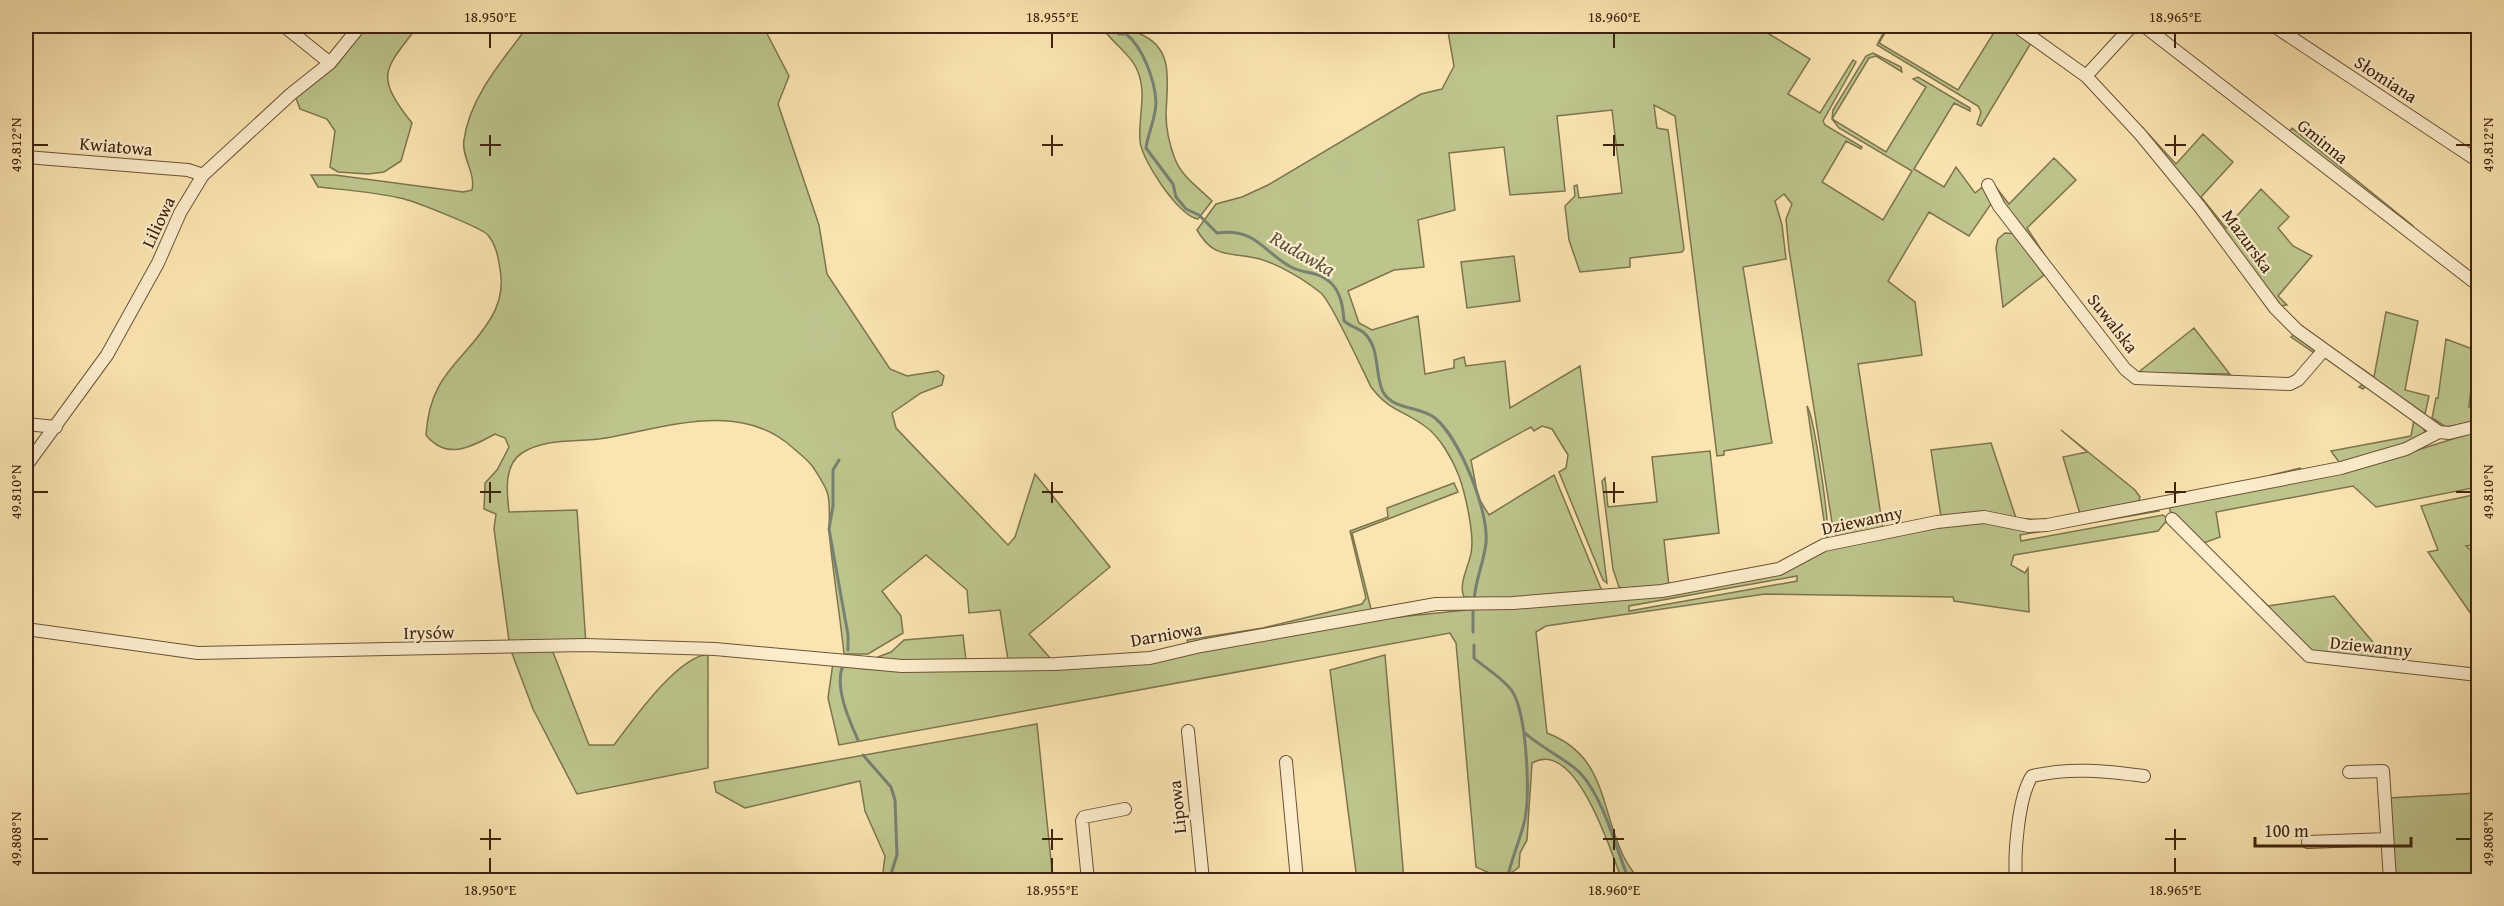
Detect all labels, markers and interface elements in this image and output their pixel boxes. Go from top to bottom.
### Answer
text: 18.950°E [464,6,517,27]
text: 18.955°E [1026,6,1079,27]
text: 18.960°E [1588,6,1641,27]
text: 18.965°E [2149,6,2202,27]
street label: Słomiana [2349,49,2423,110]
street label: Gminna [2292,112,2355,170]
text: 49.812°N [5,117,26,172]
text: 49.812°N [2477,117,2498,172]
street label: Kwiatowa [78,129,154,163]
street label: Liliowa [134,191,182,252]
street label: Mazurska [2216,203,2281,279]
water label: Rudawka [1264,222,1342,284]
street label: Suwalska [2081,287,2145,359]
text: 49.810°N [5,464,26,519]
text: 49.810°N [2477,464,2498,519]
street label: Dziewanny [1819,498,1905,542]
street label: Darniowa [1128,614,1204,654]
street label: Irysów [403,618,455,646]
street label: Dziewanny [2329,628,2413,664]
street label: Lipowa [1161,779,1193,835]
scale bar [2255,810,2411,848]
text: 49.808°N [5,811,26,866]
text: 49.808°N [2477,811,2498,866]
text: 100 m [2264,817,2309,844]
text: 18.950°E [464,879,517,900]
text: 18.955°E [1026,879,1079,900]
text: 18.960°E [1588,879,1641,900]
text: 18.965°E [2149,879,2202,900]

